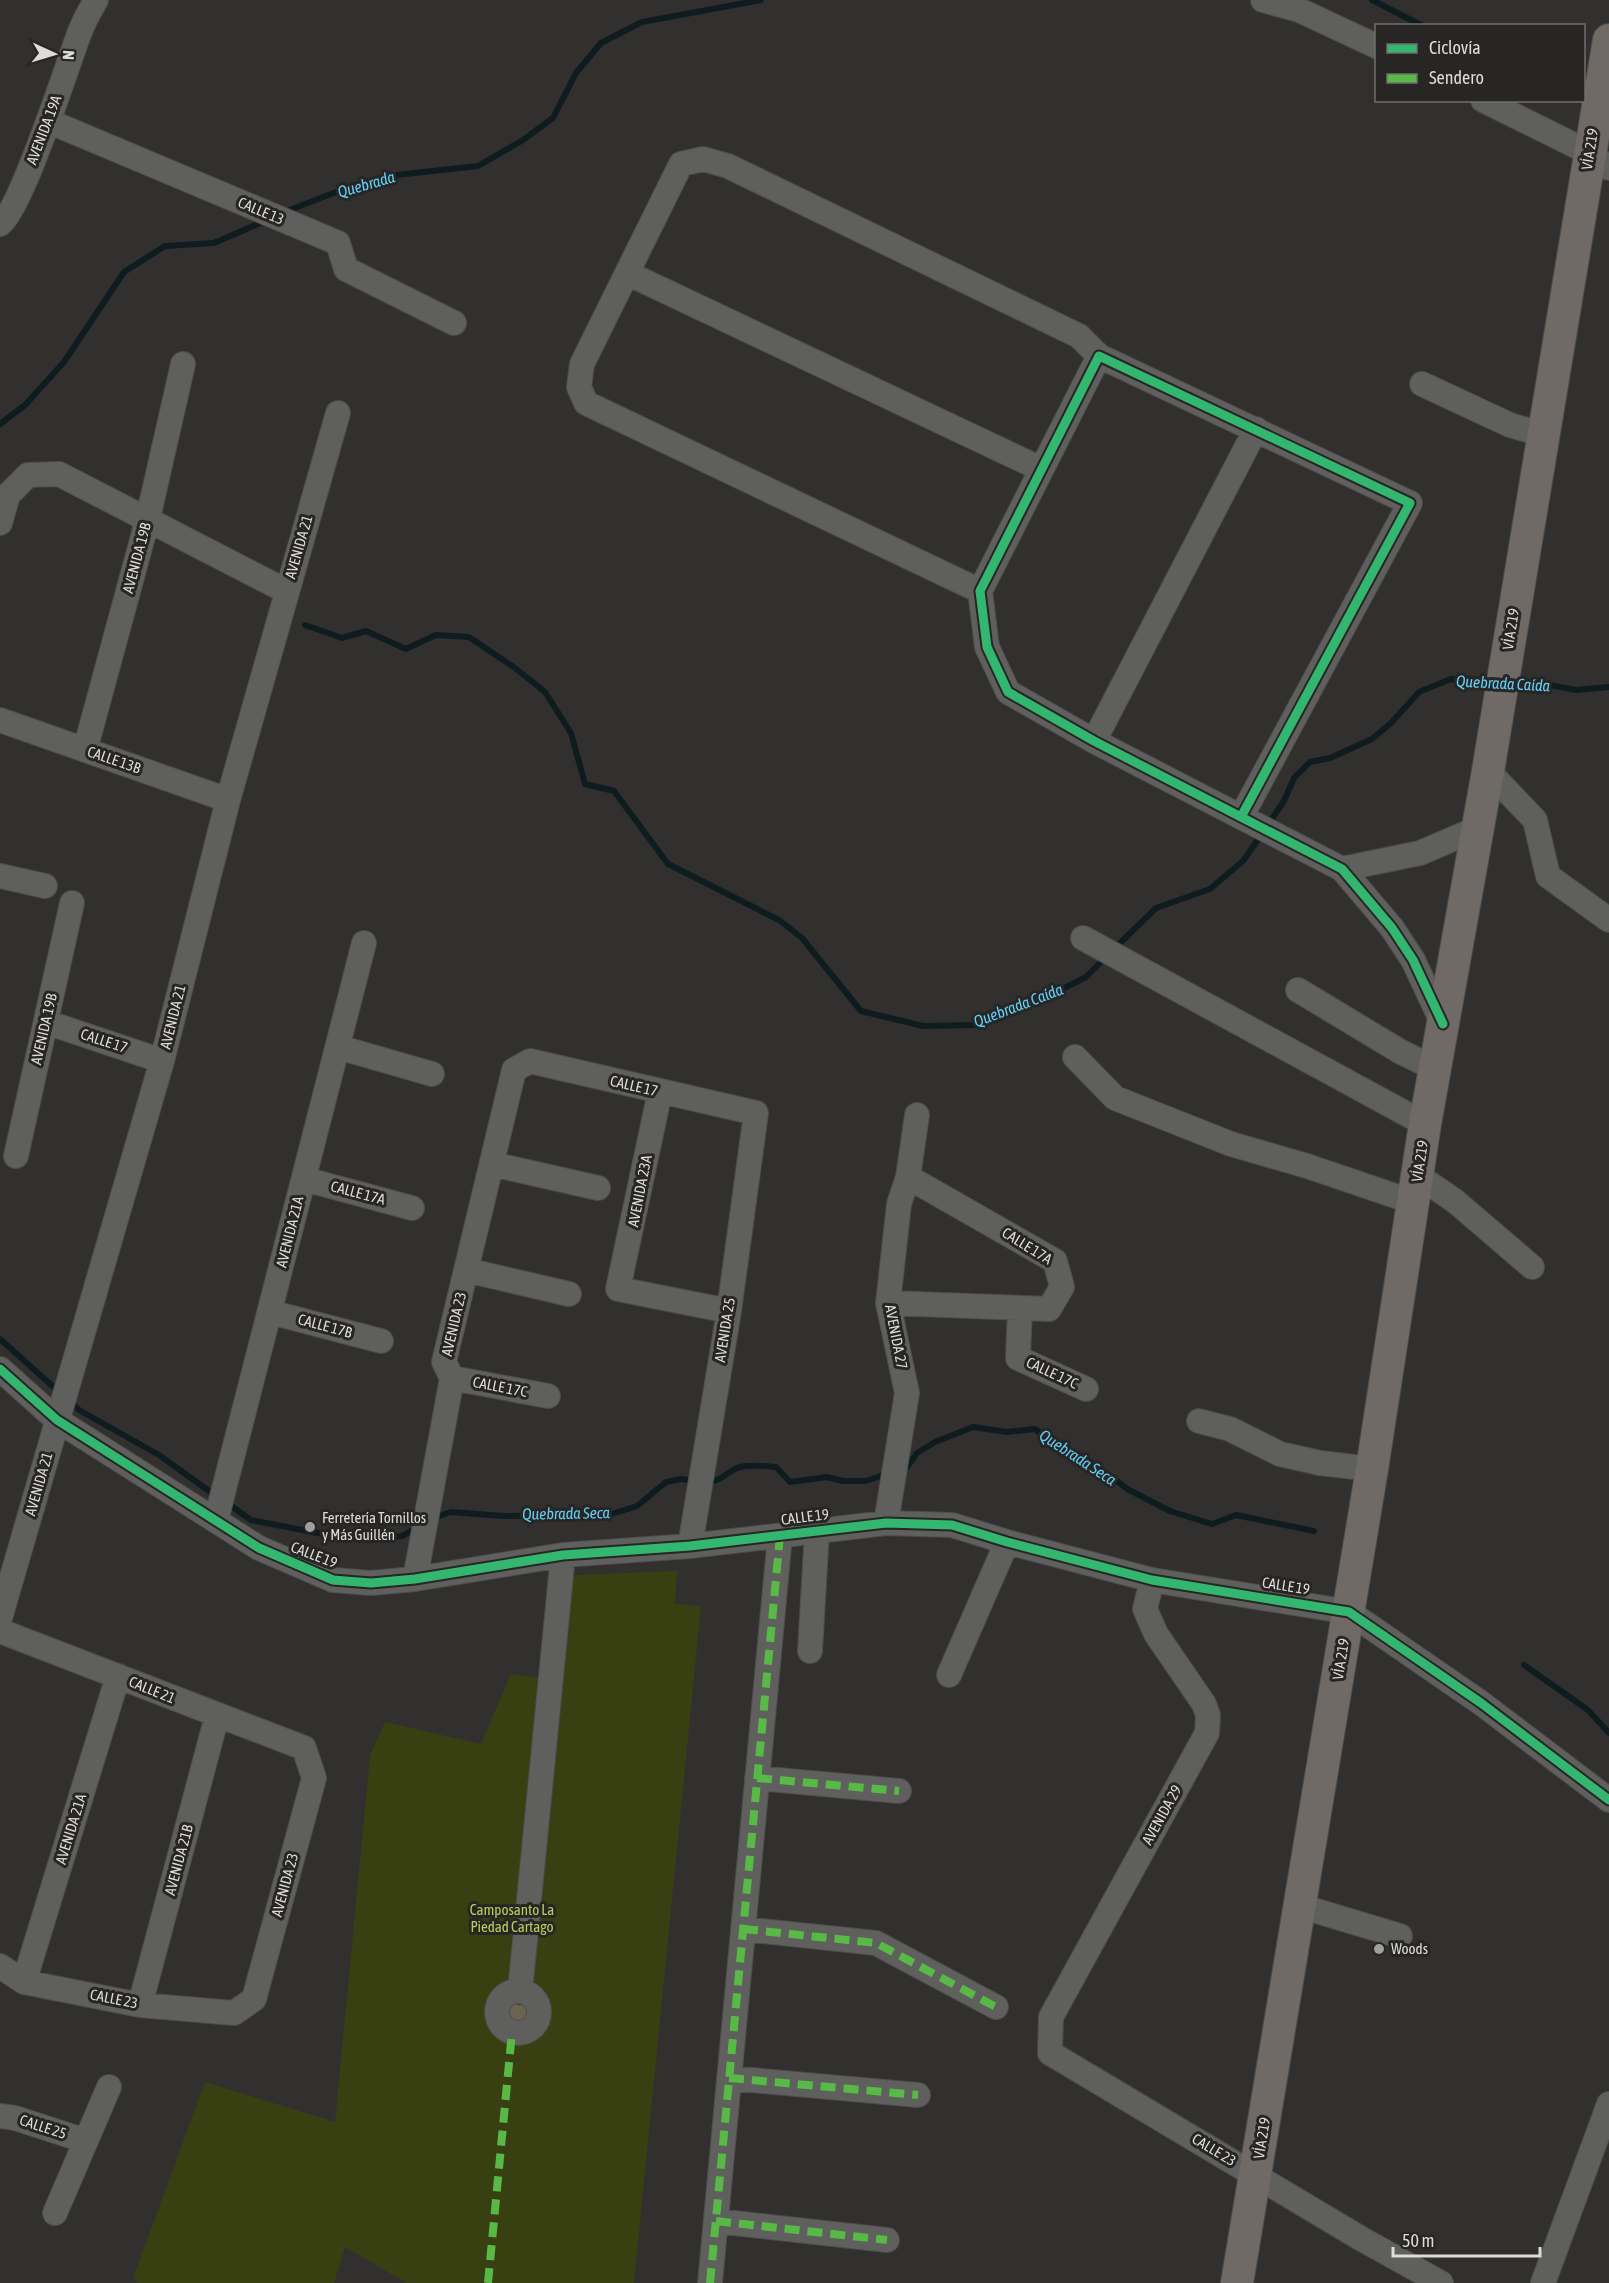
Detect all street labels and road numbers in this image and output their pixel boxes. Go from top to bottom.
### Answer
street label: AVENIDA 19A [23,92,65,167]
street label: VÍA 219 [1578,127,1601,171]
street label: CALLE 13 [236,193,287,228]
street label: AVENIDA 21 [281,513,316,581]
street label: AVENIDA 19B [119,521,154,595]
street label: VÍA 219 [1499,607,1522,651]
street label: CALLE 13B [85,742,143,777]
street label: AVENIDA 21 [156,983,189,1051]
street label: AVENIDA 19B [27,992,60,1066]
street label: CALLE 17 [79,1025,130,1056]
street label: CALLE 17 [609,1072,660,1099]
street label: VÍA 219 [1408,1139,1431,1183]
street label: AVENIDA 23A [624,1153,655,1228]
street label: CALLE 17A [329,1177,388,1208]
street label: AVENIDA 21A [272,1194,307,1269]
street label: CALLE 17A [999,1224,1056,1268]
street label: AVENIDA 23 [438,1290,469,1358]
street label: AVENIDA 25 [711,1296,738,1364]
street label: AVENIDA 27 [882,1303,911,1371]
street label: CALLE 17B [296,1310,354,1341]
street label: CALLE 17C [1024,1353,1081,1392]
street label: CALLE 17C [471,1373,529,1400]
street label: AVENIDA 21 [21,1450,56,1518]
street label: CALLE 19 [780,1505,830,1528]
street label: CALLE 19 [289,1538,340,1571]
street label: CALLE 19 [1261,1573,1311,1598]
street label: VÍA 219 [1329,1637,1352,1681]
street label: CALLE 21 [127,1673,178,1706]
street label: AVENIDA 29 [1138,1782,1185,1847]
street label: AVENIDA 21A [52,1791,89,1866]
street label: AVENIDA 21B [161,1823,196,1897]
street label: AVENIDA 23 [268,1851,301,1919]
street label: CALLE 23 [89,1986,139,2011]
street label: CALLE 25 [18,2111,69,2142]
street label: VÍA 219 [1250,2116,1273,2160]
street label: CALLE 23 [1189,2130,1239,2169]

